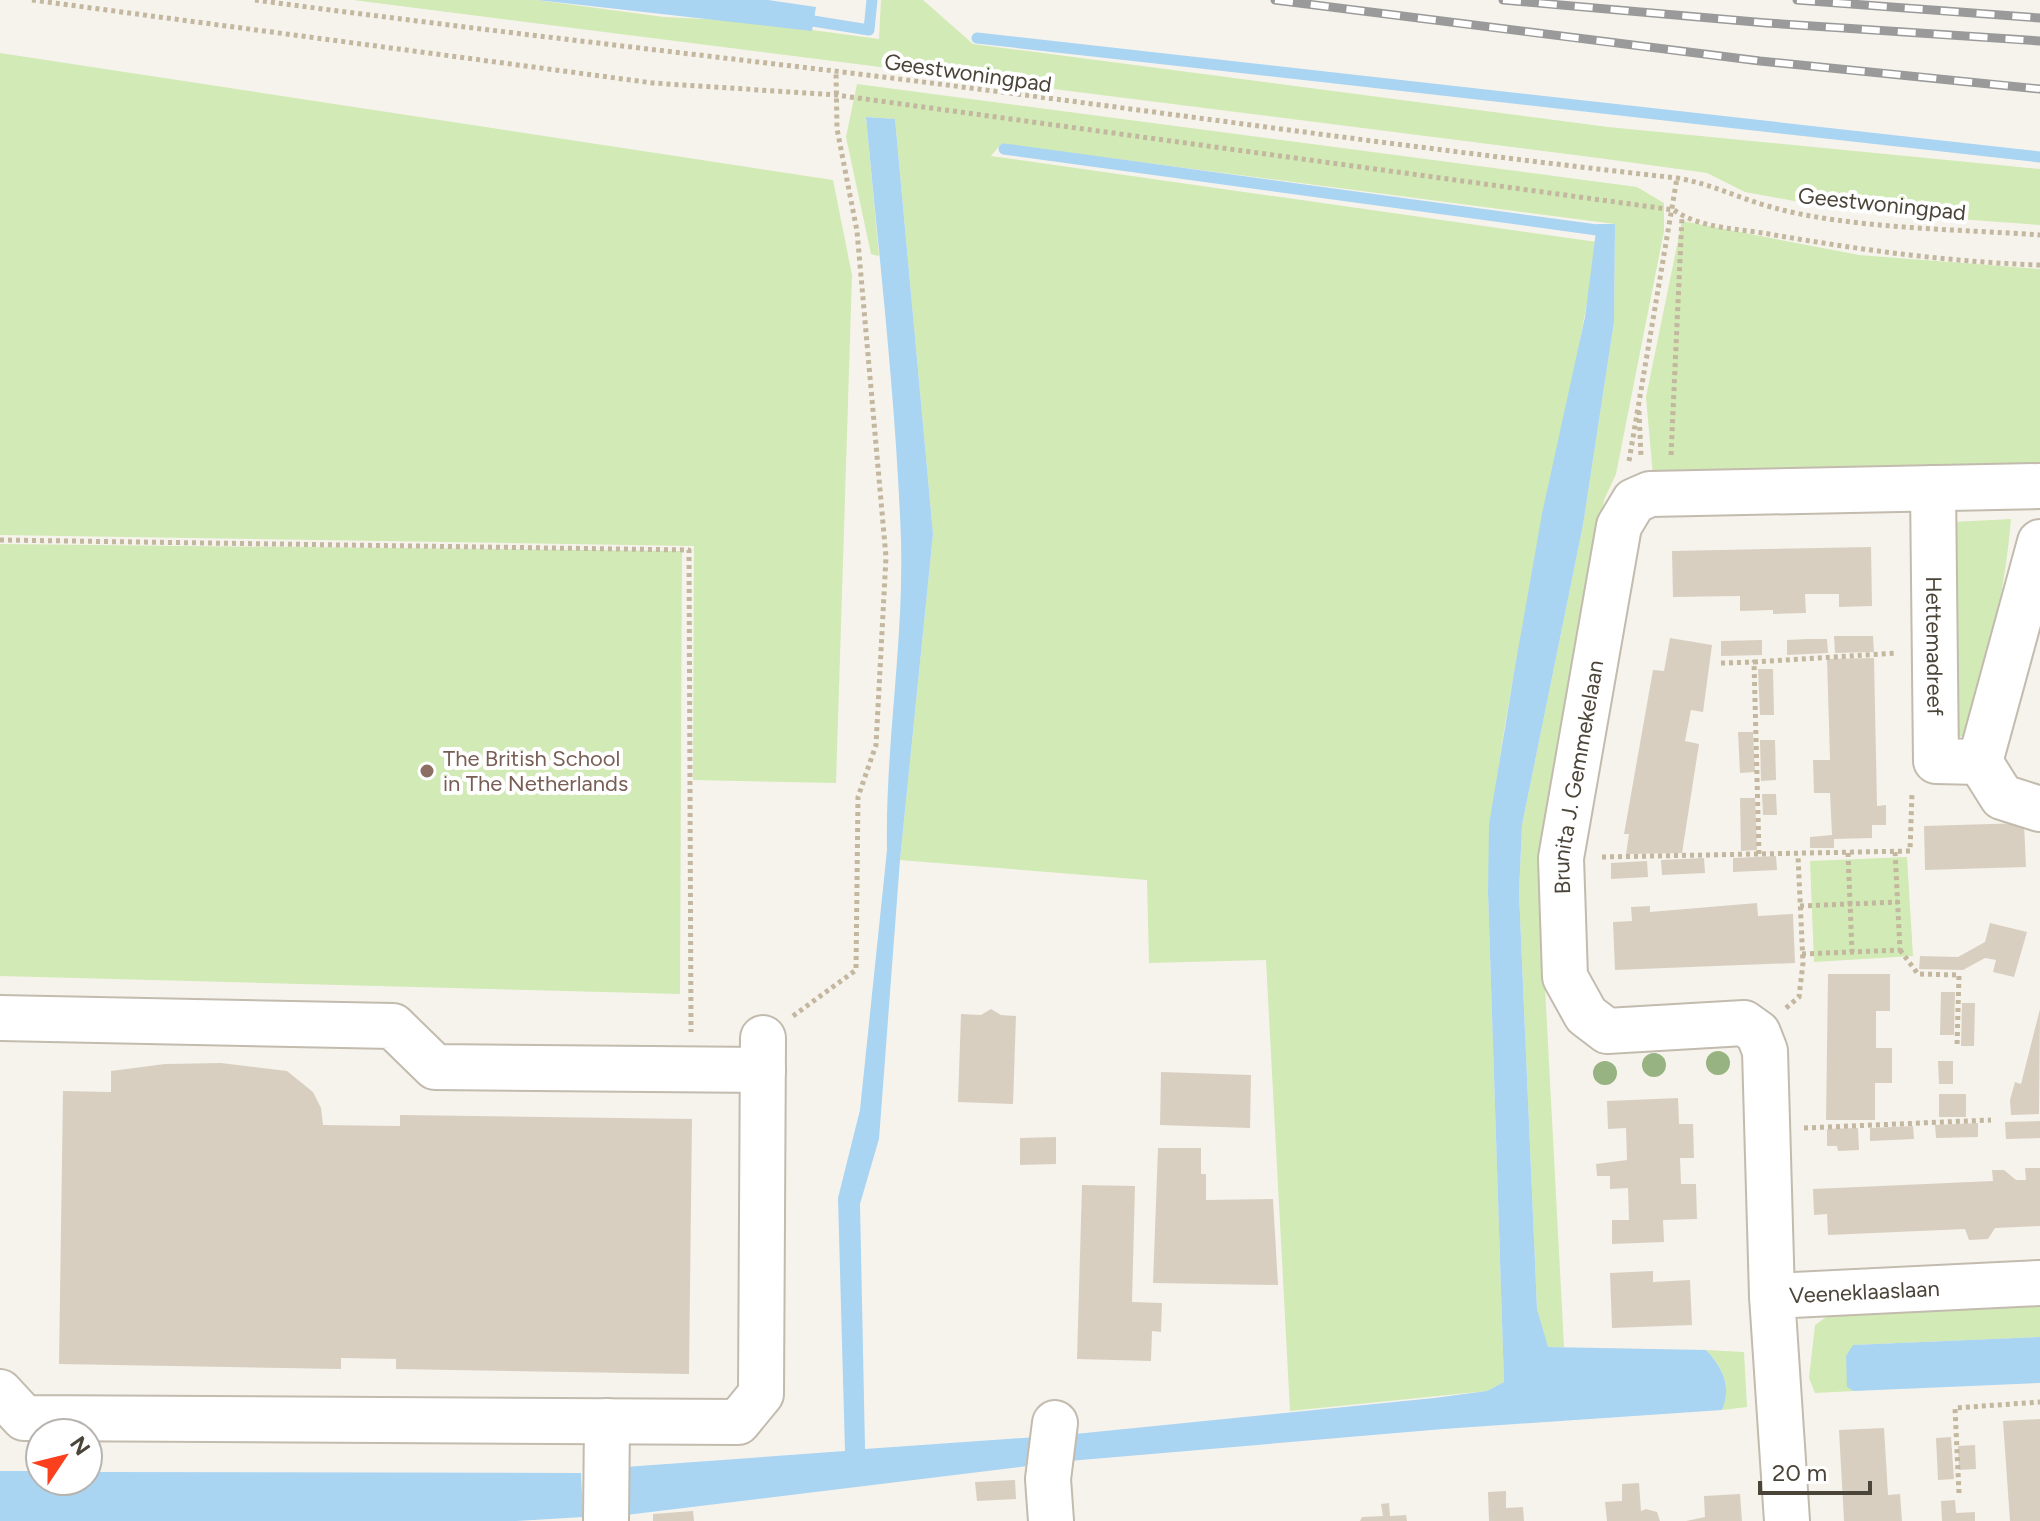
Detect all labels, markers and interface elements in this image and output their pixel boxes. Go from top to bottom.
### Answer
street label: Geestwoningpad [883,48,1053,98]
street label: Geestwoningpad [1797,182,1967,226]
street label: Hettemadreef [1920,576,1949,717]
street label: Brunita J. Gemmekelaan [1547,658,1609,895]
place label: The British School in The Netherlands [443,745,628,797]
marker: The British School in The Netherlands [418,762,436,780]
street label: Veeneklaaslaan [1789,1274,1940,1309]
north arrow [24,1417,104,1497]
text: N [64,1431,96,1461]
scale bar [1760,1445,1870,1495]
text: 20 m [1772,1458,1827,1487]

